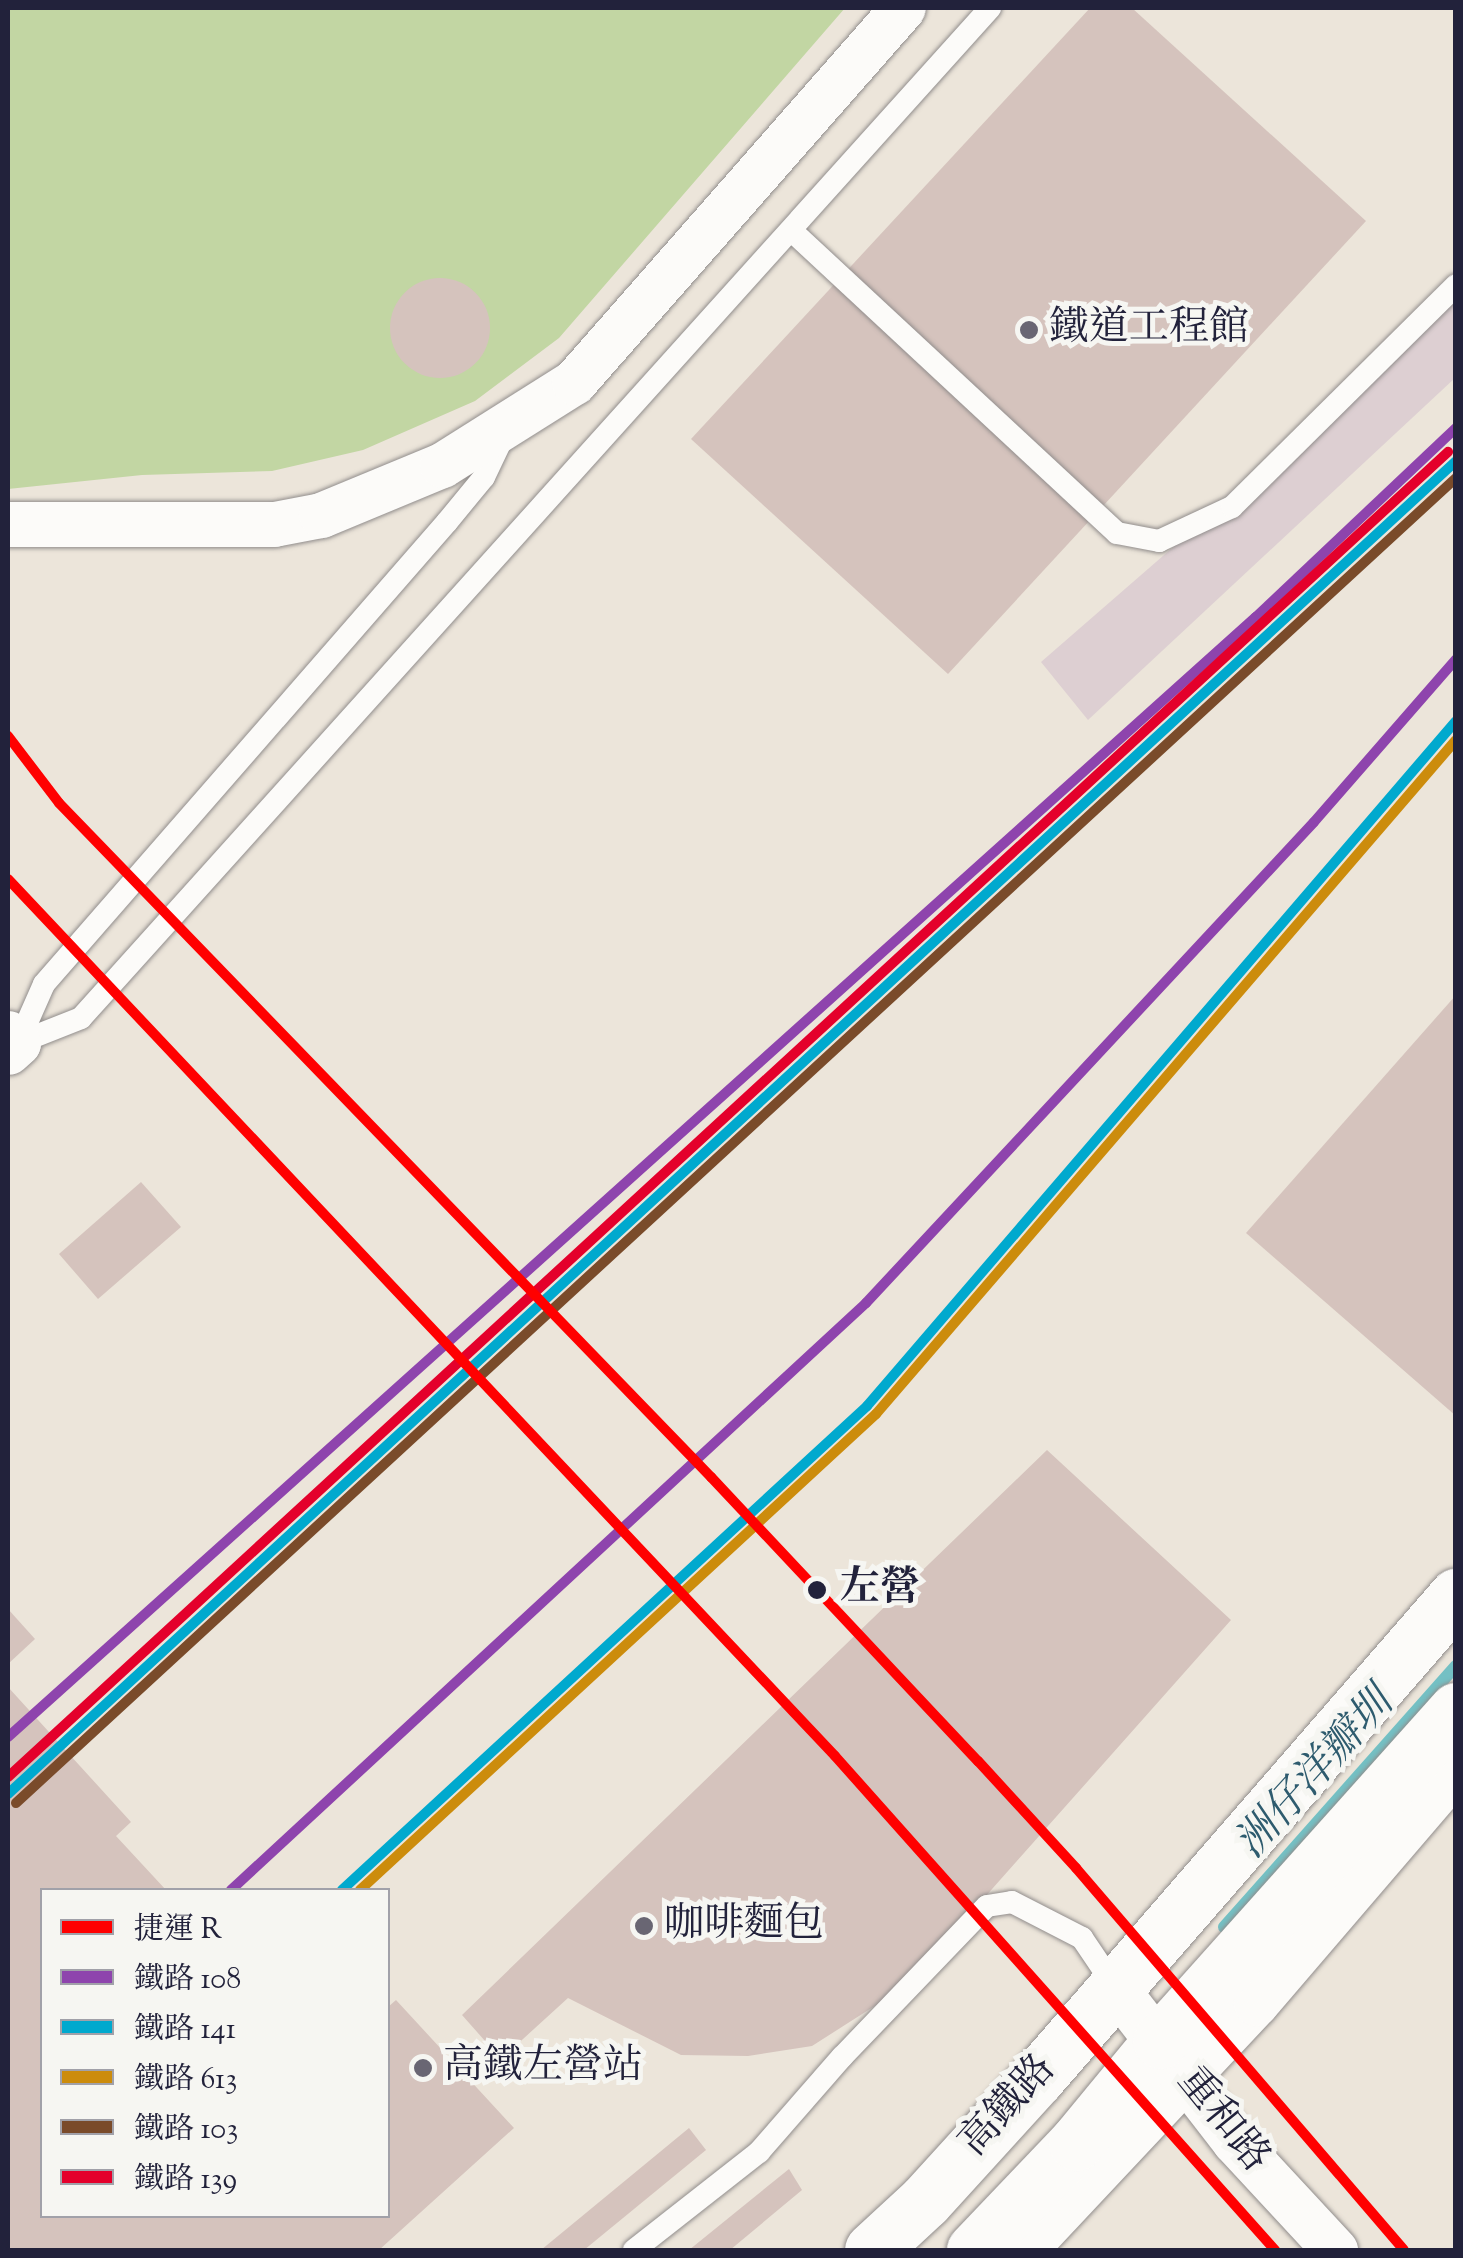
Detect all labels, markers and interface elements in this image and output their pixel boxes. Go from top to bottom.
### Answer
place label: 鐵道工程館 [1049,306,1249,354]
marker: 鐵道工程館 [1018,319,1040,341]
place label: 左營 [840,1566,920,1614]
marker: 左營 [804,1577,830,1603]
water label: 洲仔洋瓣圳 [1227,1680,1405,1870]
legend [40,1888,390,2218]
place label: 咖啡麵包 [664,1902,824,1950]
text: 捷運 R [134,1909,222,1952]
marker: 咖啡麵包 [633,1915,655,1937]
text: 鐵路 108 [134,1959,241,2002]
text: 鐵路 141 [134,2009,236,2052]
place label: 高鐵左營站 [443,2044,643,2092]
street label: 高鐵路 [951,2046,1067,2168]
marker: 高鐵左營站 [412,2057,434,2079]
text: 鐵路 613 [134,2059,237,2102]
street label: 重和路 [1166,2059,1278,2183]
text: 鐵路 103 [134,2109,238,2152]
text: 鐵路 139 [134,2159,237,2202]

